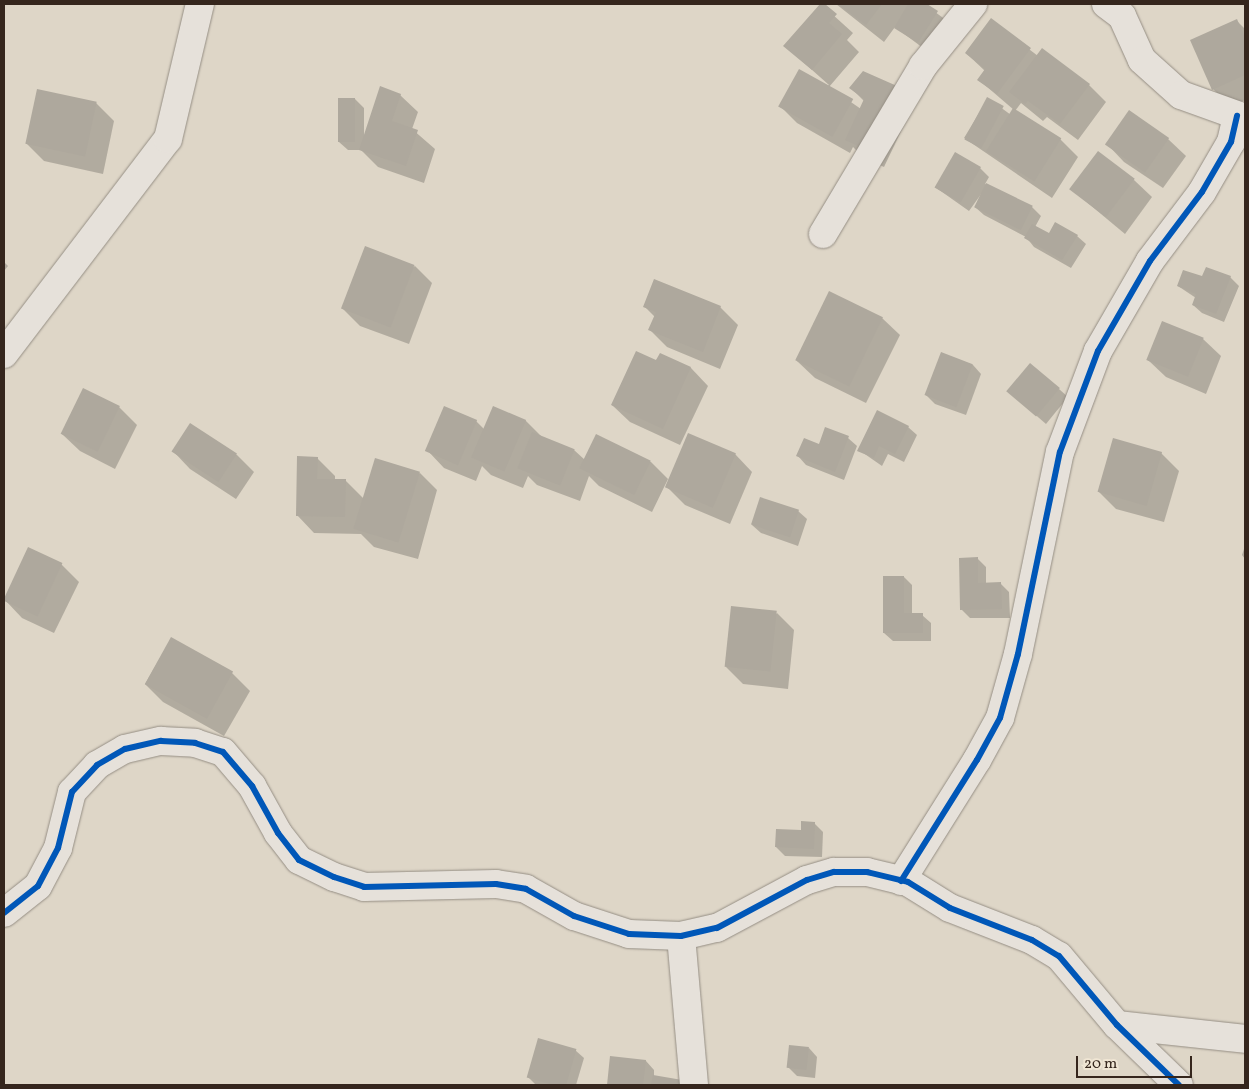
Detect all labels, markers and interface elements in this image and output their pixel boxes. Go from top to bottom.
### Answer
scale bar [1079,1046,1195,1078]
text: 20 m [1084,1054,1117,1075]

